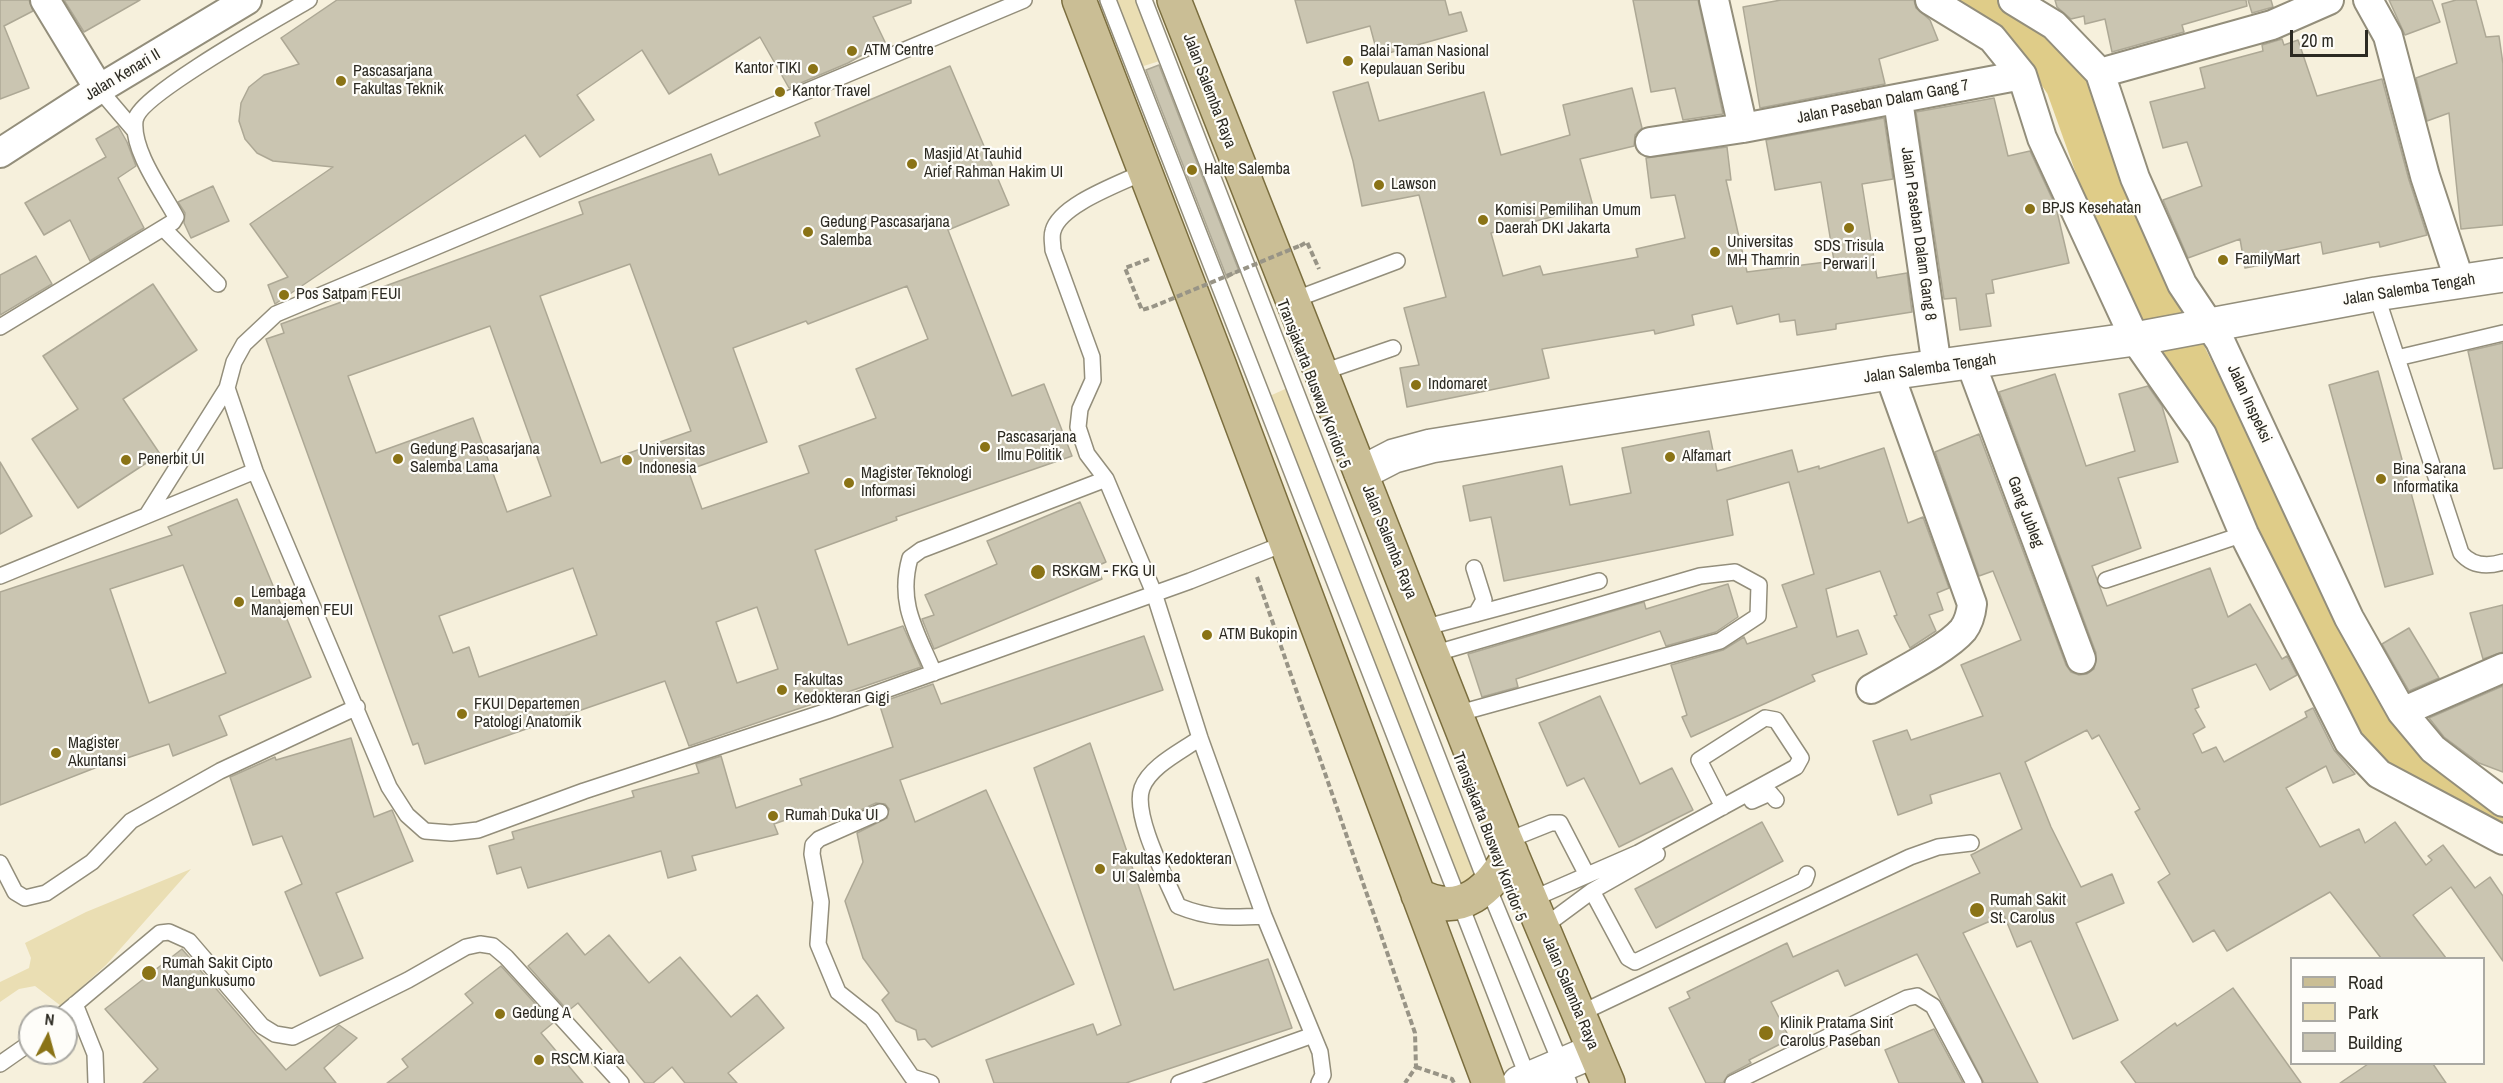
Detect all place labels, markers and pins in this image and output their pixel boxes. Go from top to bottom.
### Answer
place label: ATM Centre [864,41,934,61]
place label: Balai Taman Nasional Kepulauan Seribu [1360,42,1489,80]
marker: ATM Centre [845,44,859,58]
marker: Balai Taman Nasional Kepulauan Seribu [1341,54,1355,68]
place label: Kantor TIKI [735,59,801,79]
place label: Pascasarjana Fakultas Teknik [353,62,444,100]
marker: Kantor TIKI [806,62,820,76]
marker: Pascasarjana Fakultas Teknik [334,74,348,88]
place label: Kantor Travel [792,82,870,102]
marker: Kantor Travel [773,85,787,99]
place label: Masjid At Tauhid Arief Rahman Hakim UI [924,145,1063,183]
marker: Masjid At Tauhid Arief Rahman Hakim UI [905,157,919,171]
place label: Halte Salemba [1204,160,1290,180]
marker: Halte Salemba [1185,163,1199,177]
place label: Lawson [1391,175,1436,195]
marker: Lawson [1372,178,1386,192]
place label: BPJS Kesehatan [2042,199,2141,219]
place label: Komisi Pemilihan Umum Daerah DKI Jakarta [1495,201,1641,239]
marker: BPJS Kesehatan [2023,202,2037,216]
place label: Gedung Pascasarjana Salemba [820,213,950,251]
marker: Komisi Pemilihan Umum Daerah DKI Jakarta [1476,213,1490,227]
marker: SDS Trisula Perwari I [1842,221,1856,235]
marker: Gedung Pascasarjana Salemba [801,225,815,239]
place label: Universitas MH Thamrin [1727,233,1800,271]
place label: SDS Trisula Perwari I [1814,237,1884,275]
marker: Universitas MH Thamrin [1708,245,1722,259]
place label: FamilyMart [2235,250,2300,270]
marker: FamilyMart [2216,253,2230,267]
place label: Pos Satpam FEUI [296,285,401,305]
marker: Pos Satpam FEUI [277,288,291,302]
place label: Indomaret [1428,375,1487,395]
marker: Indomaret [1409,378,1423,392]
place label: Pascasarjana Ilmu Politik [997,428,1076,466]
place label: Gedung Pascasarjana Salemba Lama [410,440,540,478]
marker: Pascasarjana Ilmu Politik [978,440,992,454]
place label: Universitas Indonesia [639,441,705,479]
place label: Alfamart [1682,447,1731,467]
place label: Penerbit UI [138,450,204,470]
marker: Alfamart [1663,450,1677,464]
marker: Gedung Pascasarjana Salemba Lama [391,452,405,466]
marker: Penerbit UI [119,453,133,467]
marker: Universitas Indonesia [620,453,634,467]
place label: Bina Sarana Informatika [2393,460,2466,498]
place label: Magister Teknologi Informasi [861,464,972,502]
marker: Bina Sarana Informatika [2374,472,2388,486]
marker: Magister Teknologi Informasi [842,476,856,490]
place label: RSKGM - FKG UI [1052,562,1156,582]
marker: RSKGM - FKG UI [1029,563,1047,581]
place label: Lembaga Manajemen FEUI [251,583,353,621]
marker: Lembaga Manajemen FEUI [232,595,246,609]
place label: ATM Bukopin [1219,625,1298,645]
marker: ATM Bukopin [1200,628,1214,642]
place label: Fakultas Kedokteran Gigi [794,671,890,709]
marker: Fakultas Kedokteran Gigi [775,683,789,697]
place label: FKUI Departemen Patologi Anatomik [474,695,581,733]
marker: FKUI Departemen Patologi Anatomik [455,707,469,721]
place label: Magister Akuntansi [68,734,126,772]
marker: Magister Akuntansi [49,746,63,760]
place label: Rumah Duka UI [785,806,878,826]
marker: Rumah Duka UI [766,809,780,823]
place label: Fakultas Kedokteran UI Salemba [1112,850,1232,888]
marker: Fakultas Kedokteran UI Salemba [1093,862,1107,876]
place label: Rumah Sakit St. Carolus [1990,891,2066,929]
marker: Rumah Sakit St. Carolus [1968,901,1986,919]
place label: Rumah Sakit Cipto Mangunkusumo [162,954,273,992]
marker: Rumah Sakit Cipto Mangunkusumo [140,964,158,982]
place label: Gedung A [512,1004,571,1024]
marker: Gedung A [493,1007,507,1021]
place label: Klinik Pratama Sint Carolus Paseban [1780,1014,1893,1052]
marker: Klinik Pratama Sint Carolus Paseban [1757,1024,1775,1042]
place label: RSCM Kiara [551,1050,625,1070]
marker: RSCM Kiara [532,1053,546,1067]

